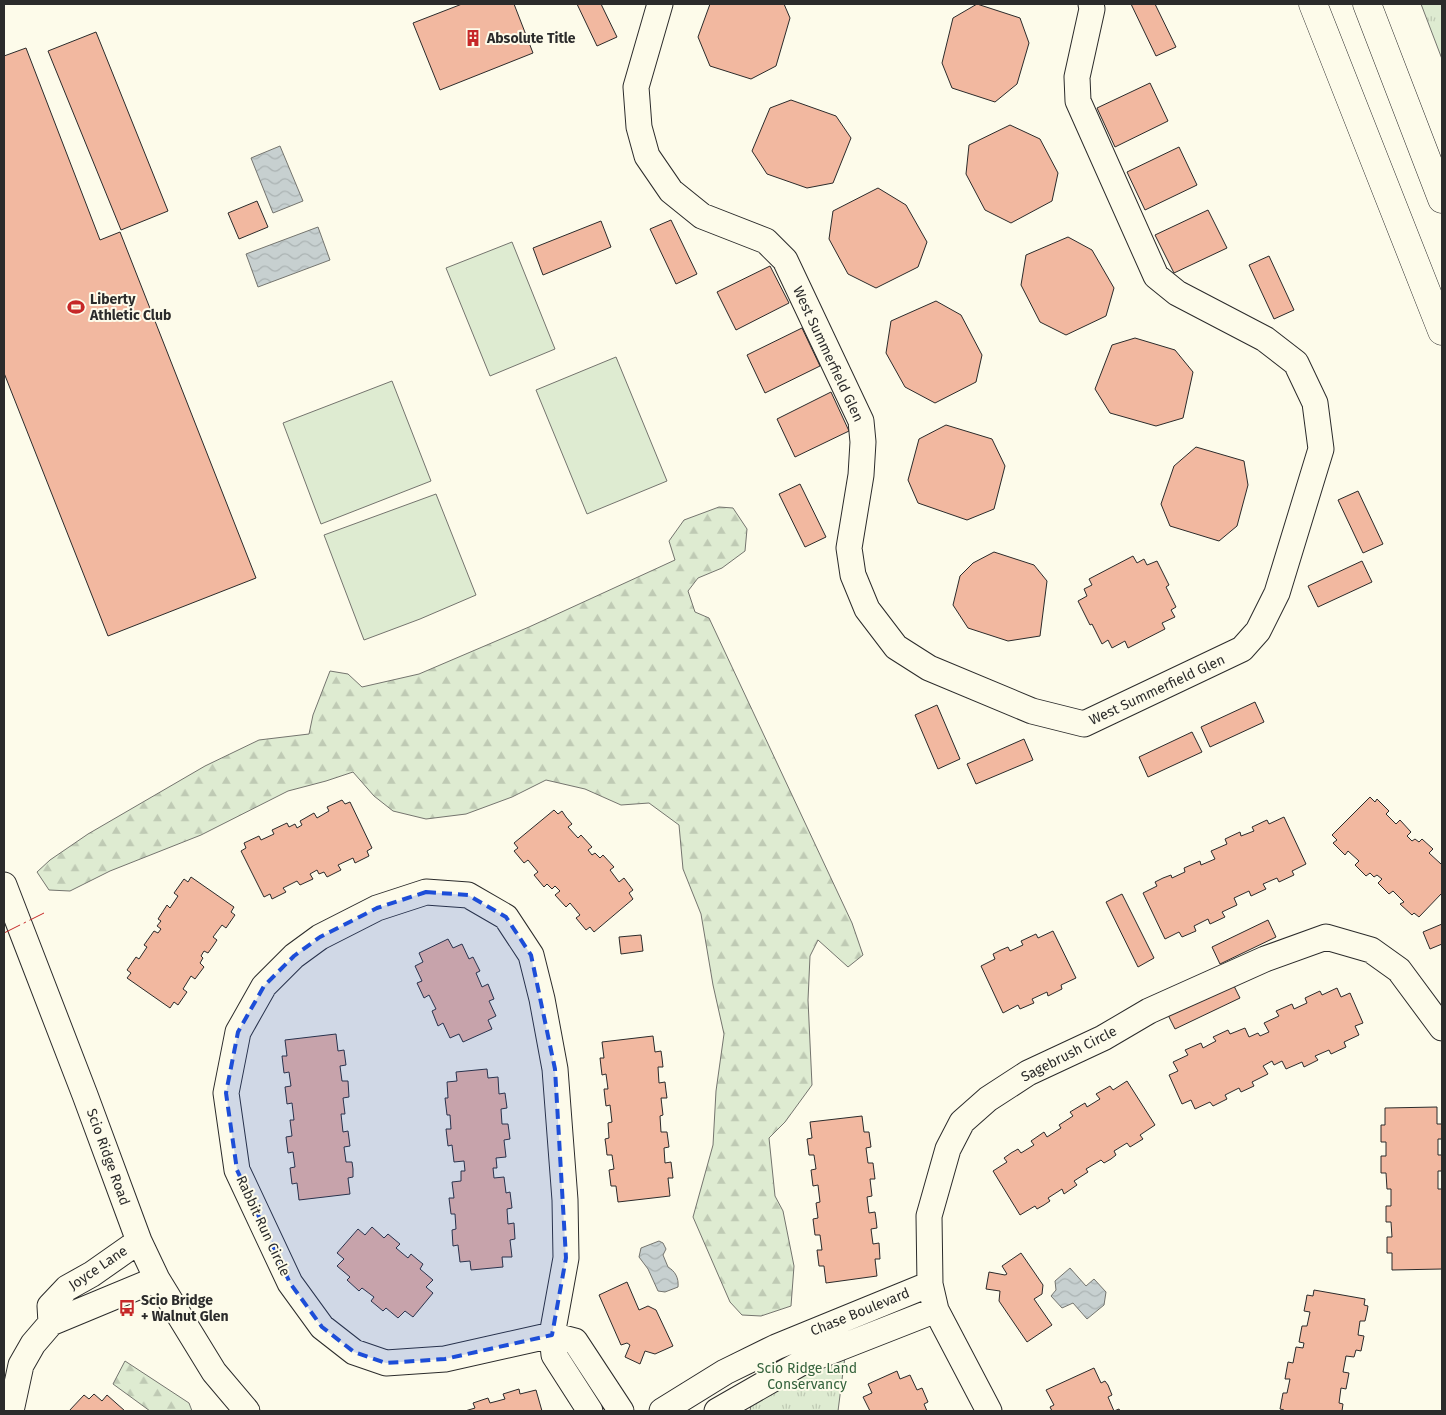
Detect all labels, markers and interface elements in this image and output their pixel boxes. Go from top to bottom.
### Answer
building icon: Absolute Title [463,28,483,48]
place label: Absolute Title [486,30,576,47]
street label: West Summerfield Glen [789,283,867,425]
place label: Liberty Athletic Club [89,291,171,324]
sports icon: Liberty Athletic Club [66,297,86,317]
street label: West Summerfield Glen [1086,651,1228,729]
street label: Sagebrush Circle [1018,1023,1120,1085]
street label: Scio Ridge Road [83,1106,133,1208]
street label: Rabbit Run Circle [232,1173,294,1279]
street label: Joyce Lane [65,1242,131,1294]
street label: Chase Boulevard [808,1284,912,1340]
place label: Scio Bridge + Walnut Glen [141,1292,229,1325]
bus stop icon: Scio Bridge + Walnut Glen [117,1298,137,1318]
park label: Scio Ridge Land Conservancy [757,1360,857,1393]

